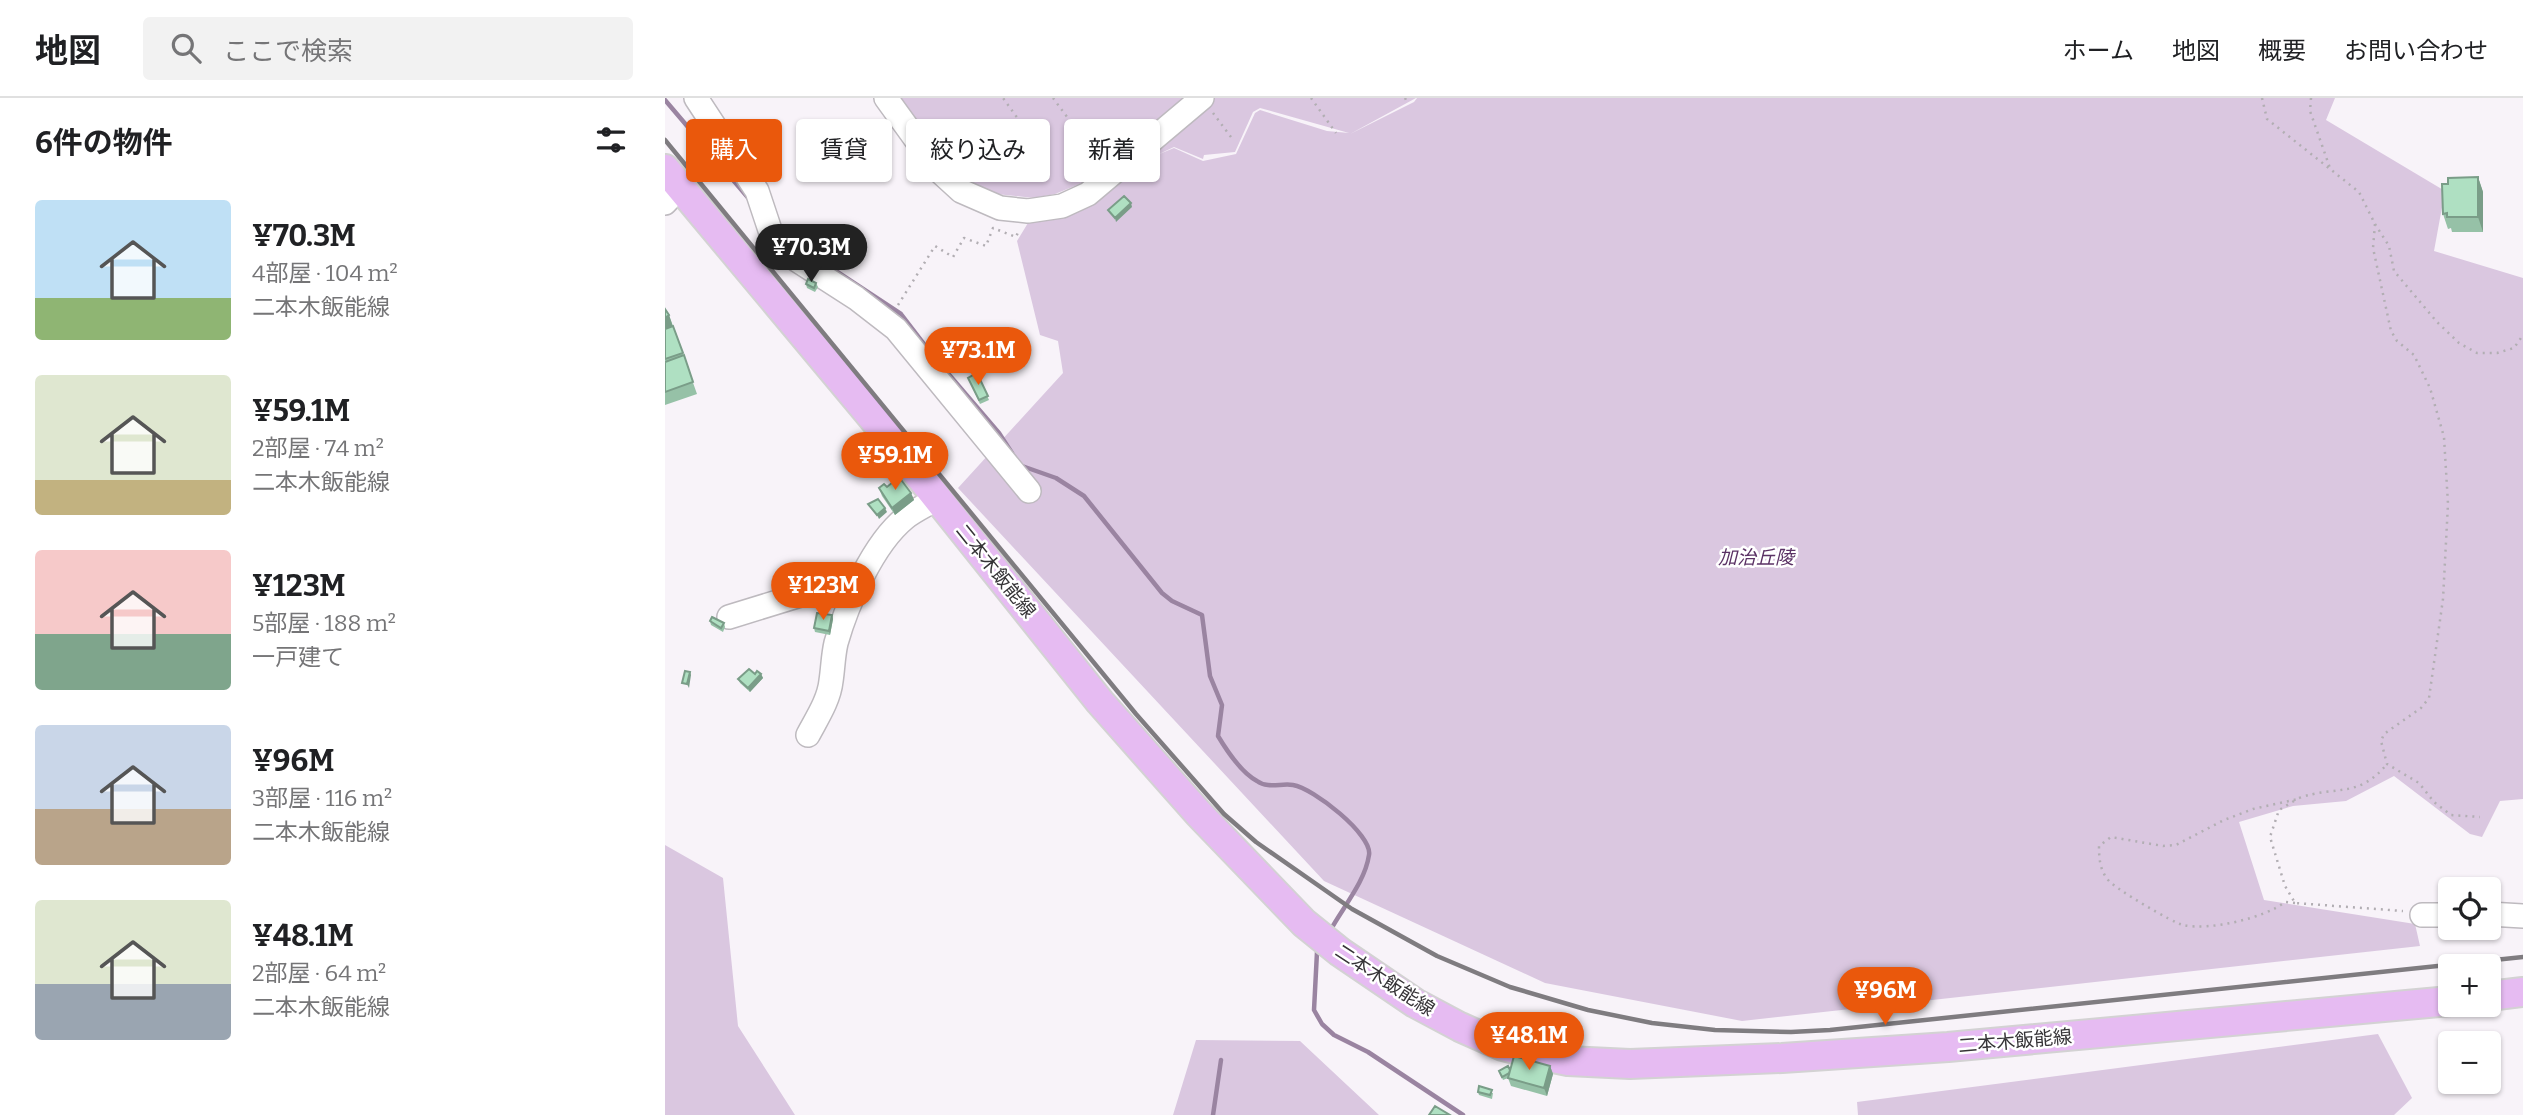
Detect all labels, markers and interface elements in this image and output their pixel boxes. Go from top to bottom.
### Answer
search box [143,17,633,80]
icon: search [167,29,205,67]
text: 地図 [35,31,101,71]
text: ここで検索 [223,36,353,67]
text: ホーム [2063,37,2134,65]
text: 地図 [2172,37,2220,65]
text: 概要 [2258,37,2306,65]
text: お問い合わせ [2344,37,2488,65]
chip: 購入 [686,119,782,182]
chip: 賃貸 [796,119,892,182]
chip: 絞り込み [906,119,1050,182]
chip: 新着 [1064,119,1160,182]
icon: filters [592,121,630,159]
text: 6件の物件 [35,125,173,161]
text: ¥70.3M [252,218,356,254]
pin: ¥70.3M [754,225,868,284]
icon: home [91,228,175,312]
text: ¥70.3M [771,233,851,261]
text: 4部屋 · 104 m² [252,259,398,287]
text: 二本木飯能線 [252,293,390,321]
pin: ¥73.1M [921,328,1035,387]
text: ¥73.1M [940,336,1016,364]
text: ¥59.1M [252,393,350,429]
icon: home [91,403,175,487]
pin: ¥59.1M [838,432,952,492]
text: 2部屋 · 74 m² [252,434,384,462]
text: ¥59.1M [857,441,933,469]
text: 二本木飯能線 [252,468,390,496]
street label: 二本木飯能線 [951,519,1041,623]
park label: 加治丘陵 [1718,546,1796,569]
pin: ¥123M [774,562,872,622]
text: ¥123M [252,568,346,604]
text: ¥123M [787,571,859,599]
icon: home [91,578,175,662]
text: 5部屋 · 188 m² [252,609,396,637]
text: 一戸建て [252,643,344,671]
text: ¥96M [252,743,335,779]
icon: home [91,753,175,837]
text: 3部屋 · 116 m² [252,784,392,812]
text: 二本木飯能線 [252,818,390,846]
map controls [2438,877,2501,1094]
button: locate [2438,877,2501,940]
text: ¥48.1M [252,918,354,954]
icon: home [91,928,175,1012]
street label: 二本木飯能線 [1331,939,1439,1021]
button: + [2438,954,2501,1017]
text: 2部屋 · 64 m² [252,959,386,987]
pin: ¥96M [1844,968,1926,1027]
text: ¥96M [1853,976,1917,1004]
text: 二本木飯能線 [252,993,390,1021]
pin: ¥48.1M [1472,1012,1586,1072]
text: ¥48.1M [1490,1021,1568,1049]
street label: 二本木飯能線 [1957,1025,2073,1057]
button: − [2438,1031,2501,1094]

